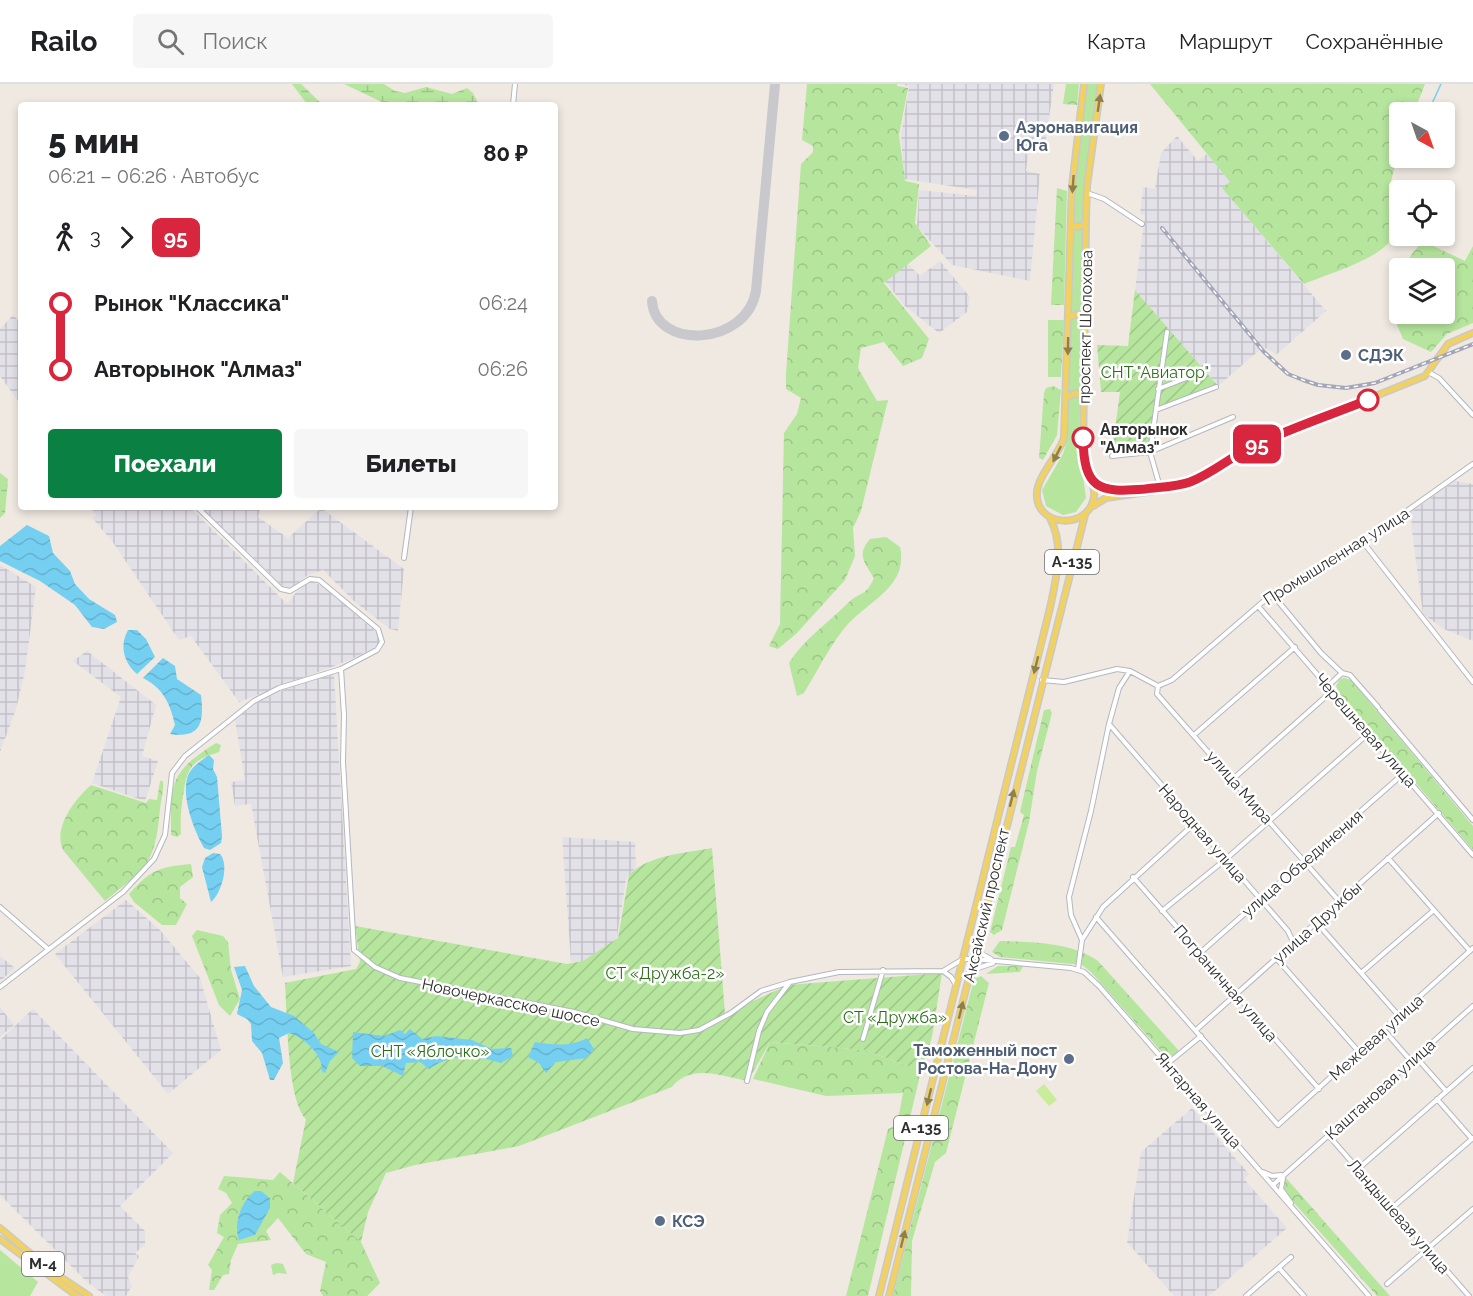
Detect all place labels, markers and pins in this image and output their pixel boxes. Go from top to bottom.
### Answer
place label: Аэронавигация Юга [1016,118,1138,155]
marker: Аэронавигация Юга [997,129,1011,143]
place label: СДЭК [1358,346,1404,365]
marker: СДЭК [1339,348,1353,362]
unlabelled marker [1357,389,1379,411]
place label: Авторынок "Алмаз" [1100,420,1188,457]
marker: Авторынок "Алмаз" [1072,427,1094,449]
place label: Таможенный пост Ростова-На-Дону [913,1041,1057,1078]
marker: Таможенный пост Ростова-На-Дону [1062,1052,1076,1066]
place label: КСЭ [672,1212,705,1231]
marker: КСЭ [653,1214,667,1228]

